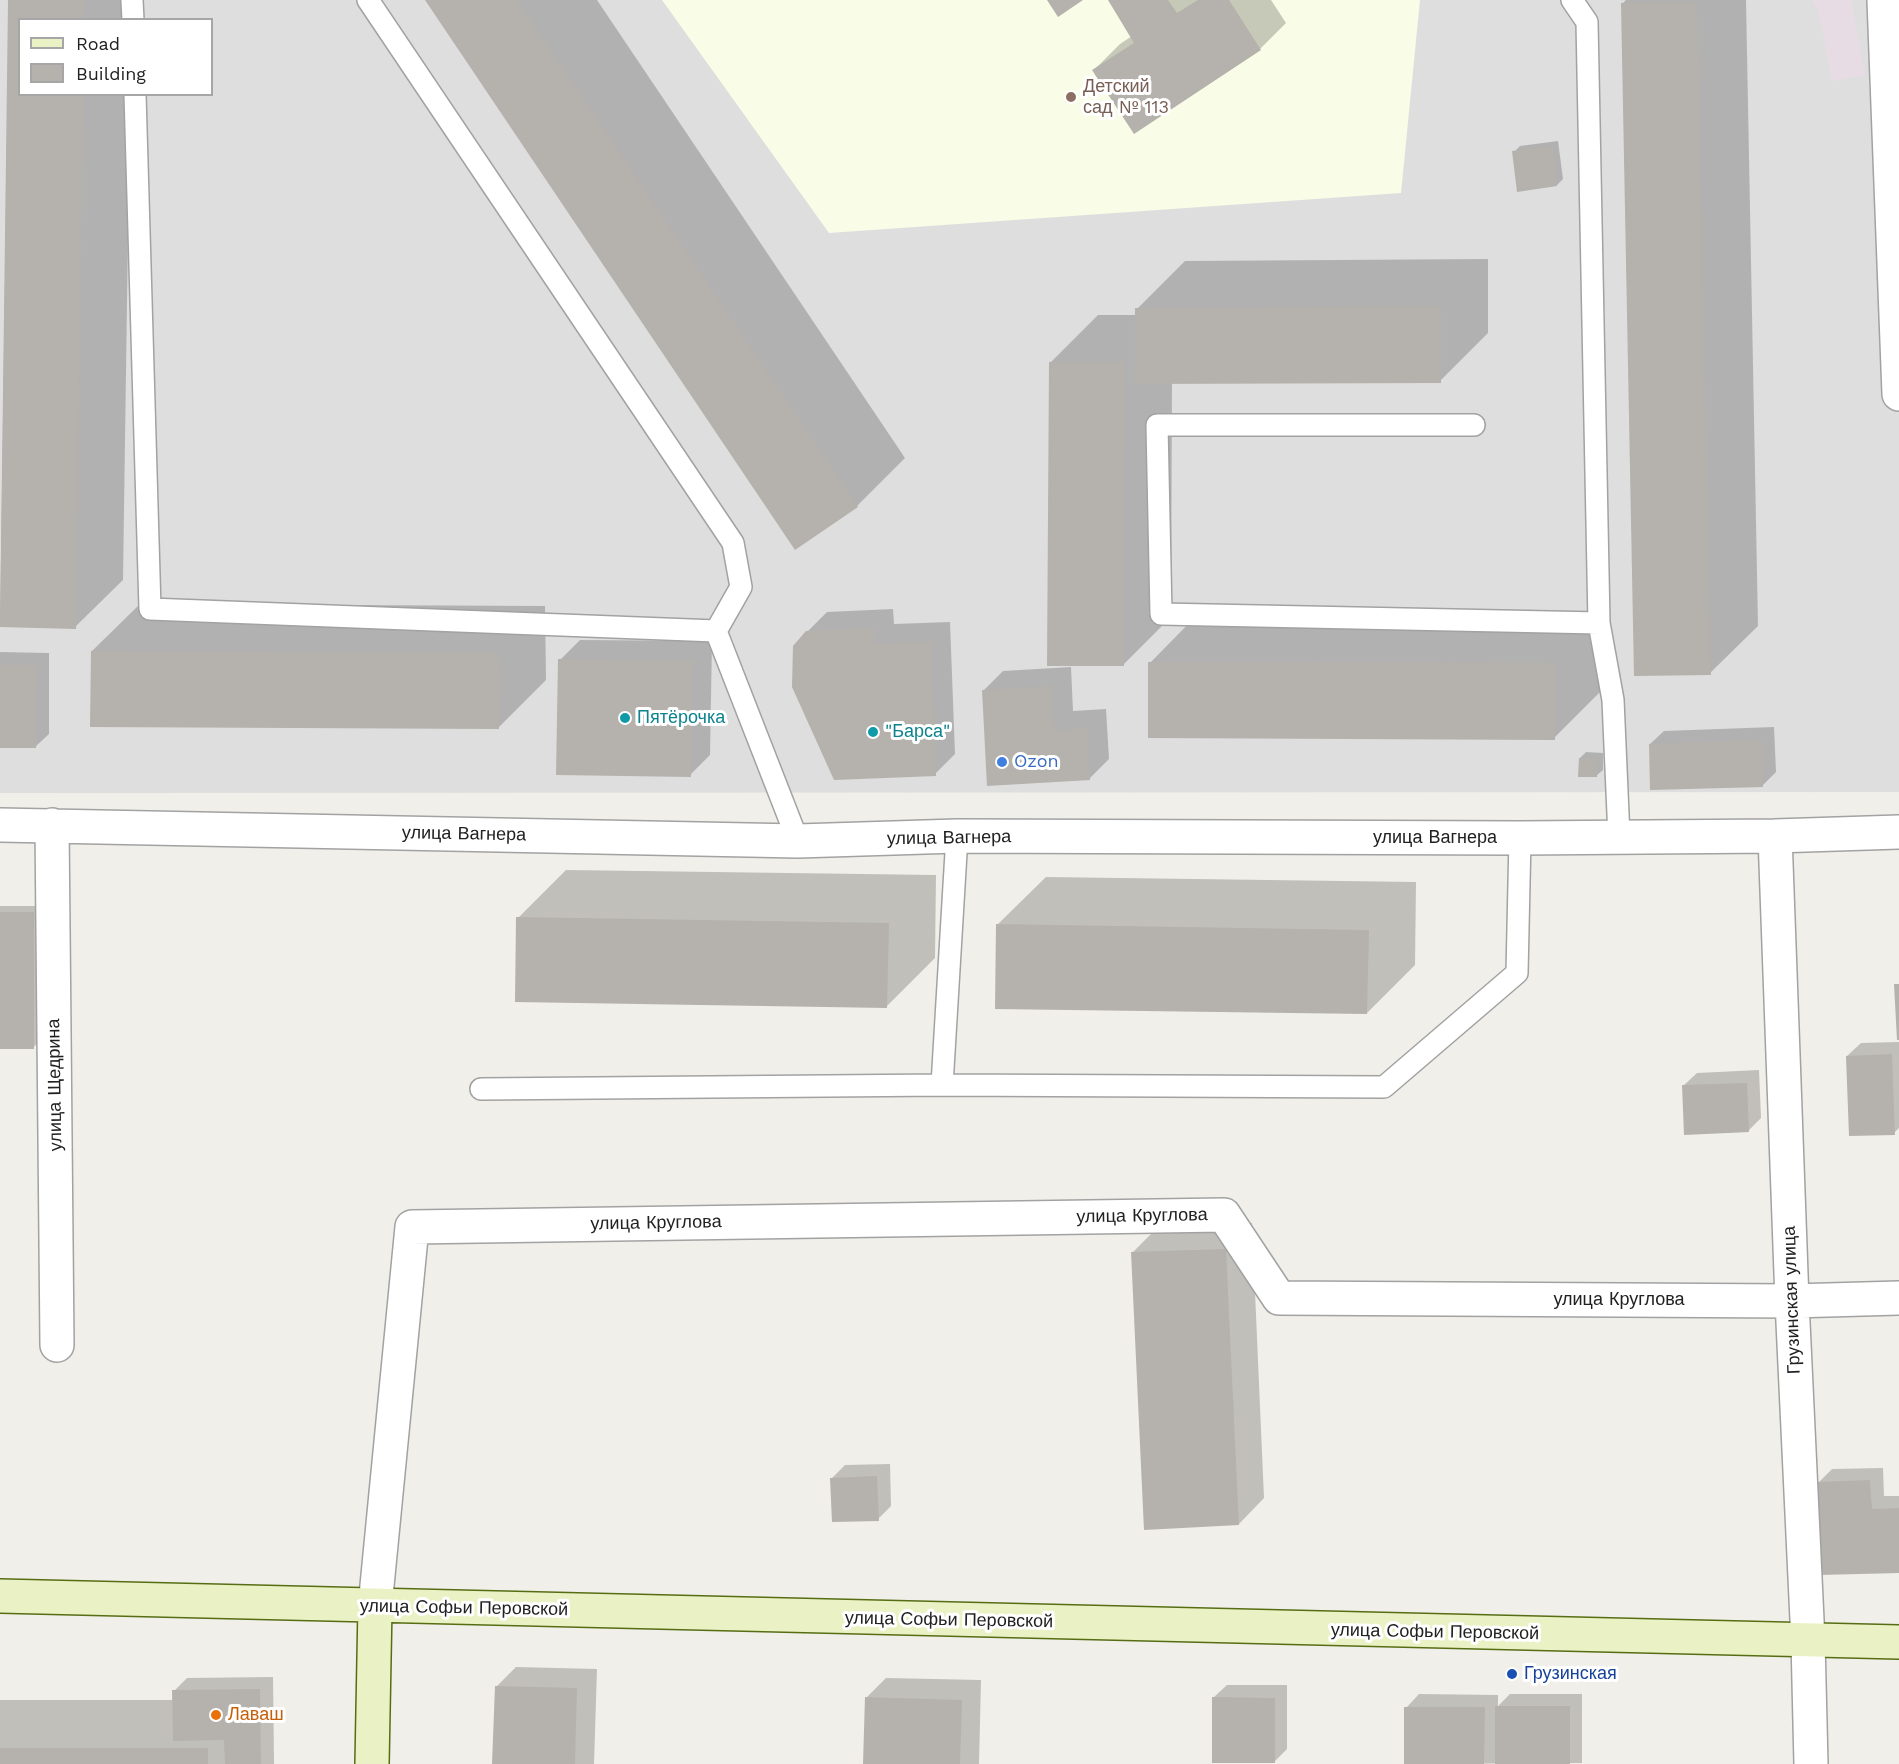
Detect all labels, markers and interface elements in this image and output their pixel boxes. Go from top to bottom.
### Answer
legend [18,18,213,96]
text: Road [76,33,120,54]
text: Building [76,63,146,84]
place label: Детский сад № 113 [1083,76,1169,118]
marker: Детский сад № 113 [1064,90,1078,104]
place label: Пятёрочка [637,707,725,729]
marker: Пятёрочка [618,711,632,725]
place label: "Барса" [885,721,950,743]
marker: "Барса" [866,725,880,739]
place label: Ozon [1014,751,1059,773]
marker: Ozon [995,755,1009,769]
street label: улица Вагнера [402,822,526,846]
street label: улица Вагнера [887,826,1011,850]
street label: улица Вагнера [1373,827,1497,849]
street label: улица Щедрина [43,1019,67,1151]
street label: улица Круглова [1076,1204,1208,1228]
street label: улица Круглова [590,1211,722,1235]
street label: Грузинская улица [1779,1225,1805,1375]
street label: улица Круглова [1553,1289,1685,1311]
street label: улица Софьи Перовской [360,1595,568,1621]
street label: улица Софьи Перовской [845,1607,1053,1633]
street label: улица Софьи Перовской [1331,1619,1539,1645]
place label: Грузинская [1524,1663,1617,1685]
marker: Грузинская [1505,1667,1519,1681]
place label: Лаваш [228,1704,284,1726]
marker: Лаваш [209,1708,223,1722]

